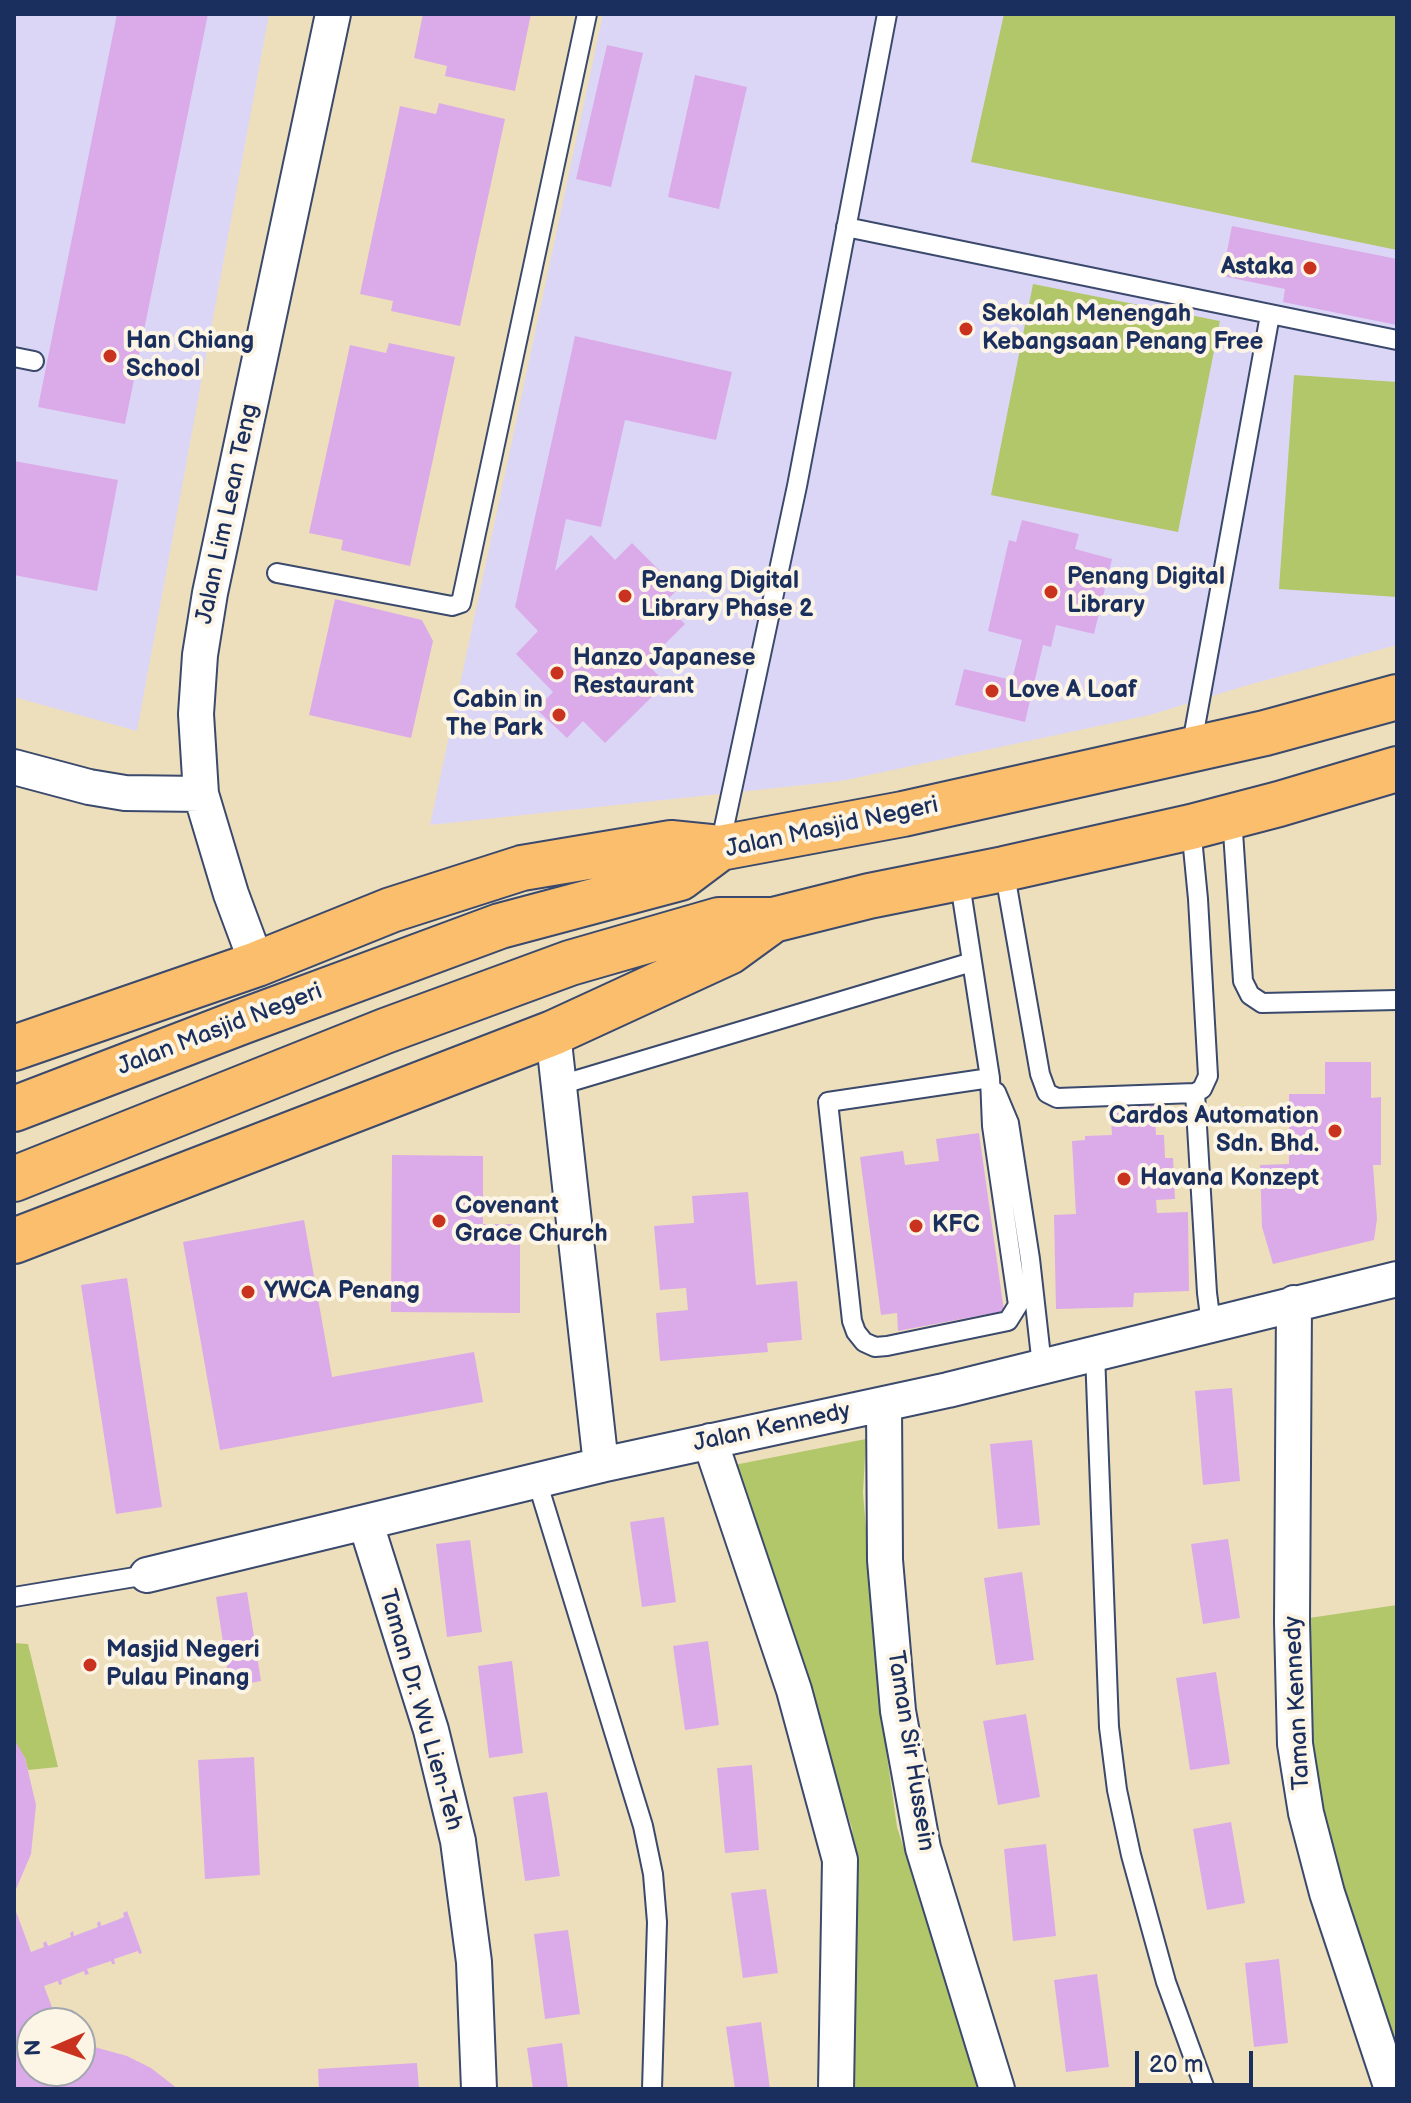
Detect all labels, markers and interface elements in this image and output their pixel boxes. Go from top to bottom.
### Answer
place label: Astaka [1221,254,1294,282]
marker: Astaka [1301,259,1319,277]
place label: Sekolah Menengah Kebangsaan Penang Free [982,301,1263,357]
marker: Sekolah Menengah Kebangsaan Penang Free [957,320,975,338]
place label: Han Chiang School [126,328,254,384]
marker: Han Chiang School [101,347,119,365]
street label: Jalan Lim Lean Teng [191,401,265,627]
place label: Penang Digital Library [1067,564,1225,620]
place label: Penang Digital Library Phase 2 [641,568,813,624]
marker: Penang Digital Library [1042,583,1060,601]
marker: Penang Digital Library Phase 2 [616,587,634,605]
place label: Hanzo Japanese Restaurant [573,645,755,701]
marker: Hanzo Japanese Restaurant [548,664,566,682]
place label: Love A Loaf [1008,677,1137,705]
marker: Love A Loaf [983,682,1001,700]
place label: Cabin in The Park [446,687,543,743]
marker: Cabin in The Park [550,706,568,724]
street label: Jalan Masjid Negeri [723,791,941,865]
street label: Jalan Masjid Negeri [114,978,326,1082]
place label: Cardos Automation Sdn. Bhd. [1109,1103,1319,1159]
marker: Cardos Automation Sdn. Bhd. [1326,1122,1344,1140]
place label: Havana Konzept [1140,1165,1319,1193]
marker: Havana Konzept [1115,1170,1133,1188]
place label: Covenant Grace Church [455,1193,608,1249]
marker: Covenant Grace Church [430,1212,448,1230]
place label: KFC [932,1212,980,1240]
marker: KFC [907,1217,925,1235]
place label: YWCA Penang [264,1278,420,1306]
marker: YWCA Penang [239,1283,257,1301]
street label: Jalan Kennedy [691,1397,853,1459]
street label: Taman Dr. Wu Lien-Teh [372,1586,468,1834]
street label: Taman Kennedy [1279,1615,1317,1791]
place label: Masjid Negeri Pulau Pinang [106,1637,260,1693]
street label: Taman Sir Hussein [880,1649,940,1853]
marker: Masjid Negeri Pulau Pinang [81,1656,99,1674]
north arrow [16,2007,96,2087]
scale bar [1139,2035,1257,2085]
text: N [20,2039,47,2057]
text: 20 m [1149,2050,1204,2079]

